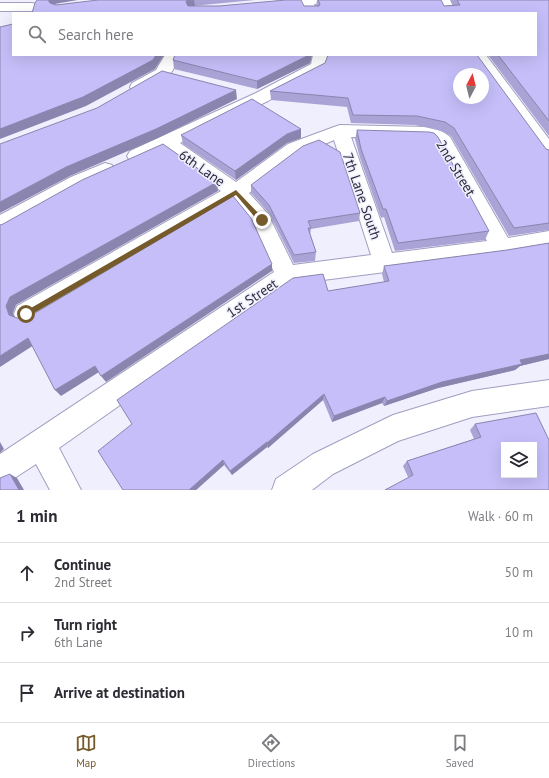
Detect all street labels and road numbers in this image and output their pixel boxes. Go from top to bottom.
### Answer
street label: 2nd Street [432,137,480,200]
street label: 6th Lane [175,146,229,190]
street label: 7th Lane South [339,150,385,242]
street label: 1st Street [223,274,281,322]

